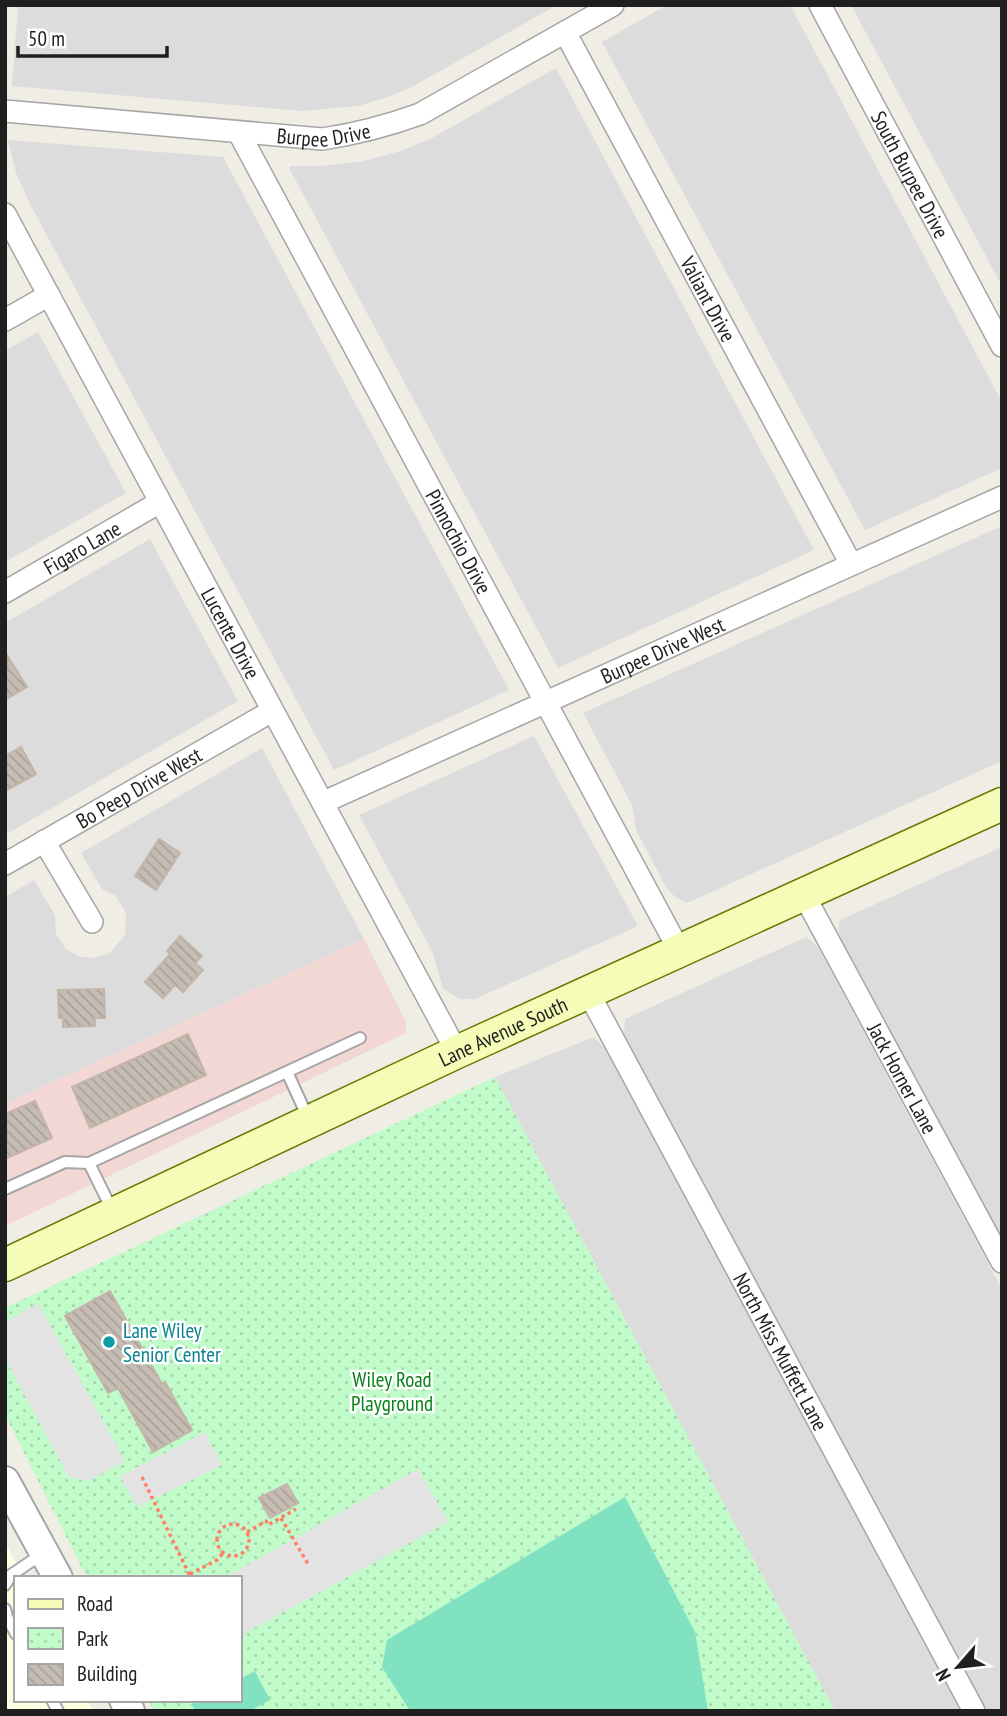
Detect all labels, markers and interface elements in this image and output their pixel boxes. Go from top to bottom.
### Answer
scale bar [18,14,166,58]
text: 50 m [28,25,65,52]
street label: South Burpee Drive [865,106,955,243]
street label: Burpee Drive [276,116,373,153]
street label: Valiant Drive [674,251,742,346]
street label: Pinnochio Drive [420,485,498,598]
street label: Figaro Lane [39,514,125,580]
street label: Lucente Drive [195,583,266,683]
street label: Burpee Drive West [596,610,729,689]
street label: Bo Peep Drive West [71,741,206,834]
street label: Lane Avenue South [434,990,571,1072]
street label: Jack Horner Lane [861,1017,944,1138]
street label: North Miss Muffett Lane [728,1268,834,1435]
place label: Lane Wiley Senior Center [123,1317,221,1368]
marker: Lane Wiley Senior Center [101,1334,117,1350]
park label: Wiley Road Playground [351,1366,433,1417]
legend [14,1576,242,1702]
text: Road [77,1590,113,1617]
text: Park [77,1625,108,1652]
north arrow [923,1632,993,1702]
text: Building [77,1660,137,1687]
text: N [930,1665,956,1685]

